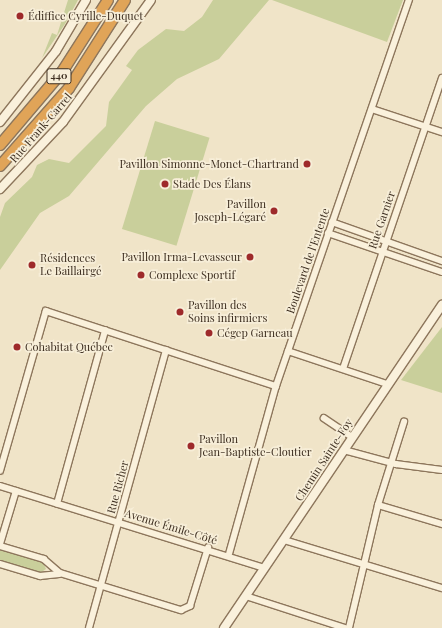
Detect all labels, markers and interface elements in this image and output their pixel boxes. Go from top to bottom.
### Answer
place label: Édiffice Cyrille-Duquet [28,9,143,23]
marker: Édiffice Cyrille-Duquet [15,11,25,21]
road number: 440 [46,68,72,84]
street label: Rue Frank-Carrel [7,91,75,165]
place label: Pavillon Simonne-Monet-Chartrand [119,157,299,171]
marker: Pavillon Simonne-Monet-Chartrand [302,159,312,169]
place label: Stade Des Élans [173,177,251,191]
marker: Stade Des Élans [160,179,170,189]
street label: Rue Garnier [366,189,398,251]
place label: Pavillon Joseph-Légaré [194,198,266,224]
marker: Pavillon Joseph-Légaré [269,206,279,216]
street label: Boulevard de l'Entente [284,206,332,316]
place label: Pavillon Irma-Levasseur [121,250,242,264]
place label: Résidences Le Baillairgé [40,252,101,278]
marker: Pavillon Irma-Levasseur [245,252,255,262]
marker: Résidences Le Baillairgé [27,260,37,270]
place label: Complexe Sportif [149,268,235,282]
marker: Complexe Sportif [136,270,146,280]
place label: Pavillon des Soins infirmiers [188,299,267,325]
marker: Pavillon des Soins infirmiers [175,307,185,317]
place label: Cégep Garneau [217,326,293,340]
marker: Cégep Garneau [204,328,214,338]
place label: Cohabitat Québec [25,340,113,354]
marker: Cohabitat Québec [12,342,22,352]
street label: Chemin Sainte-Foy [292,416,356,504]
place label: Pavillon Jean-Baptiste-Cloutier [199,433,312,459]
marker: Pavillon Jean-Baptiste-Cloutier [186,441,196,451]
street label: Rue Richer [105,459,131,515]
street label: Avenue Émile-Côté [123,507,219,547]

